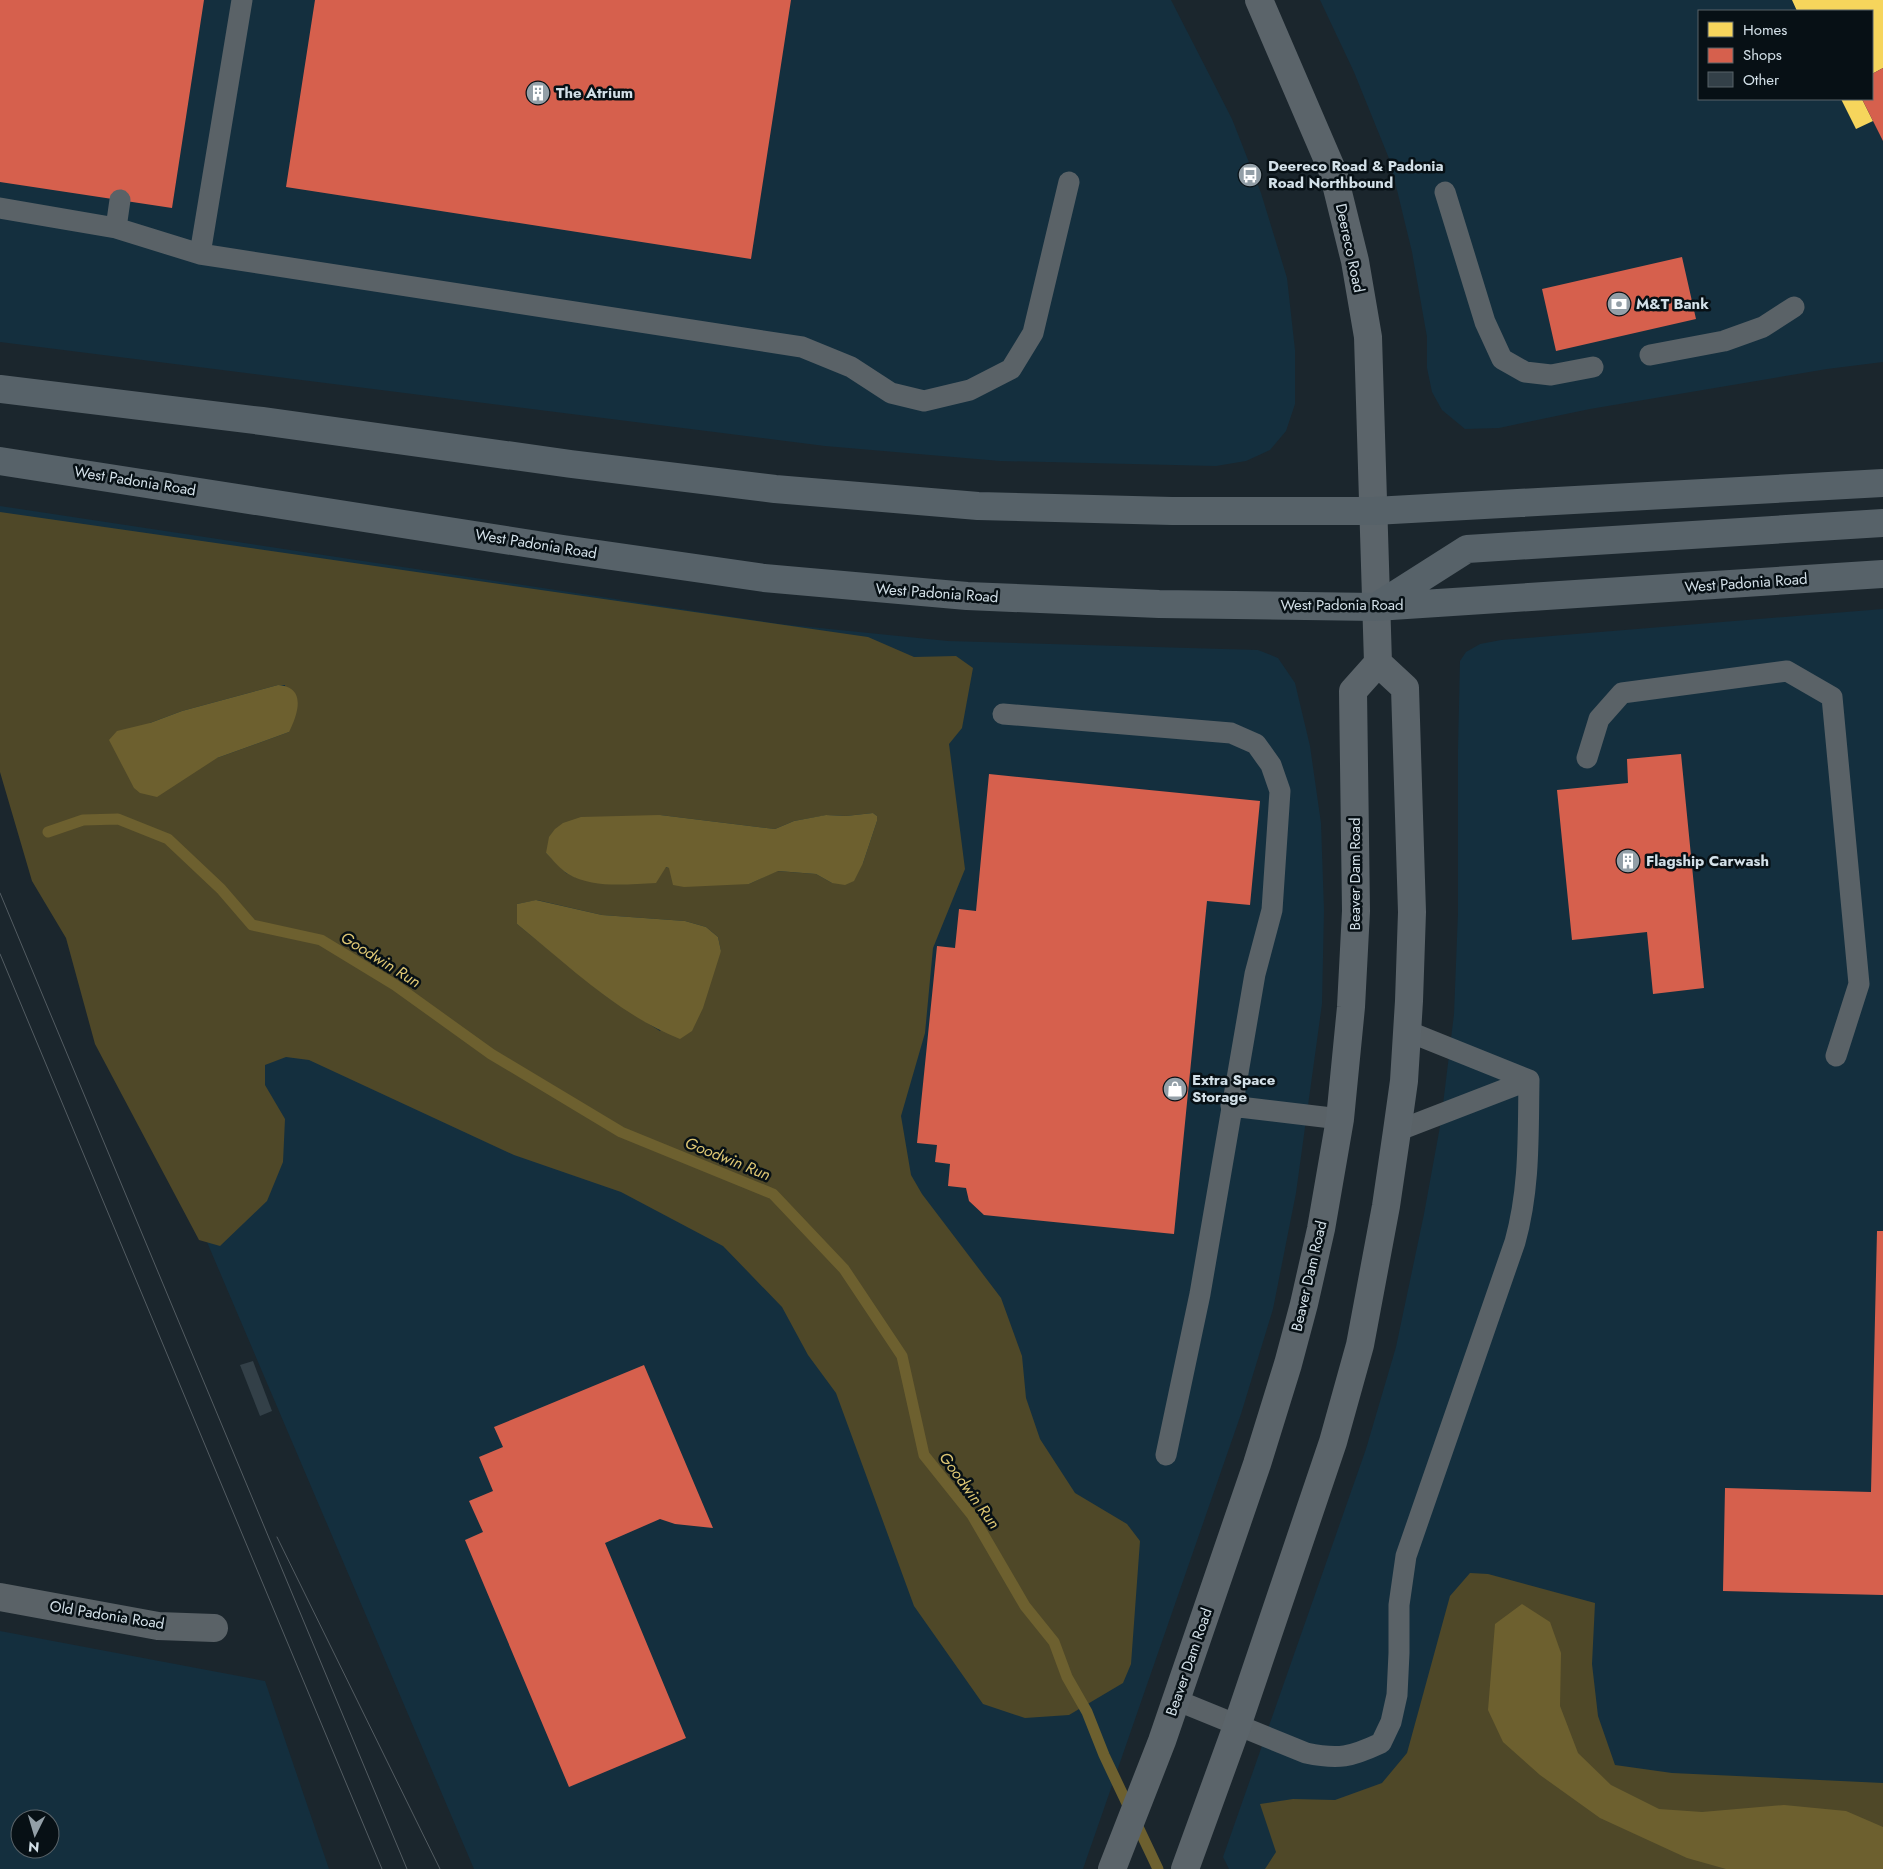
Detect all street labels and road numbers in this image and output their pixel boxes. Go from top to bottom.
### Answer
street label: Deereco Road [1330,201,1370,295]
street label: West Padonia Road [72,461,198,501]
street label: West Padonia Road [473,524,599,564]
street label: West Padonia Road [1684,568,1808,598]
street label: West Padonia Road [875,578,999,608]
street label: West Padonia Road [1280,594,1404,616]
street label: Beaver Dam Road [1344,818,1366,930]
street label: Beaver Dam Road [1286,1218,1332,1334]
street label: Old Padonia Road [48,1595,166,1635]
street label: Beaver Dam Road [1160,1605,1218,1719]

